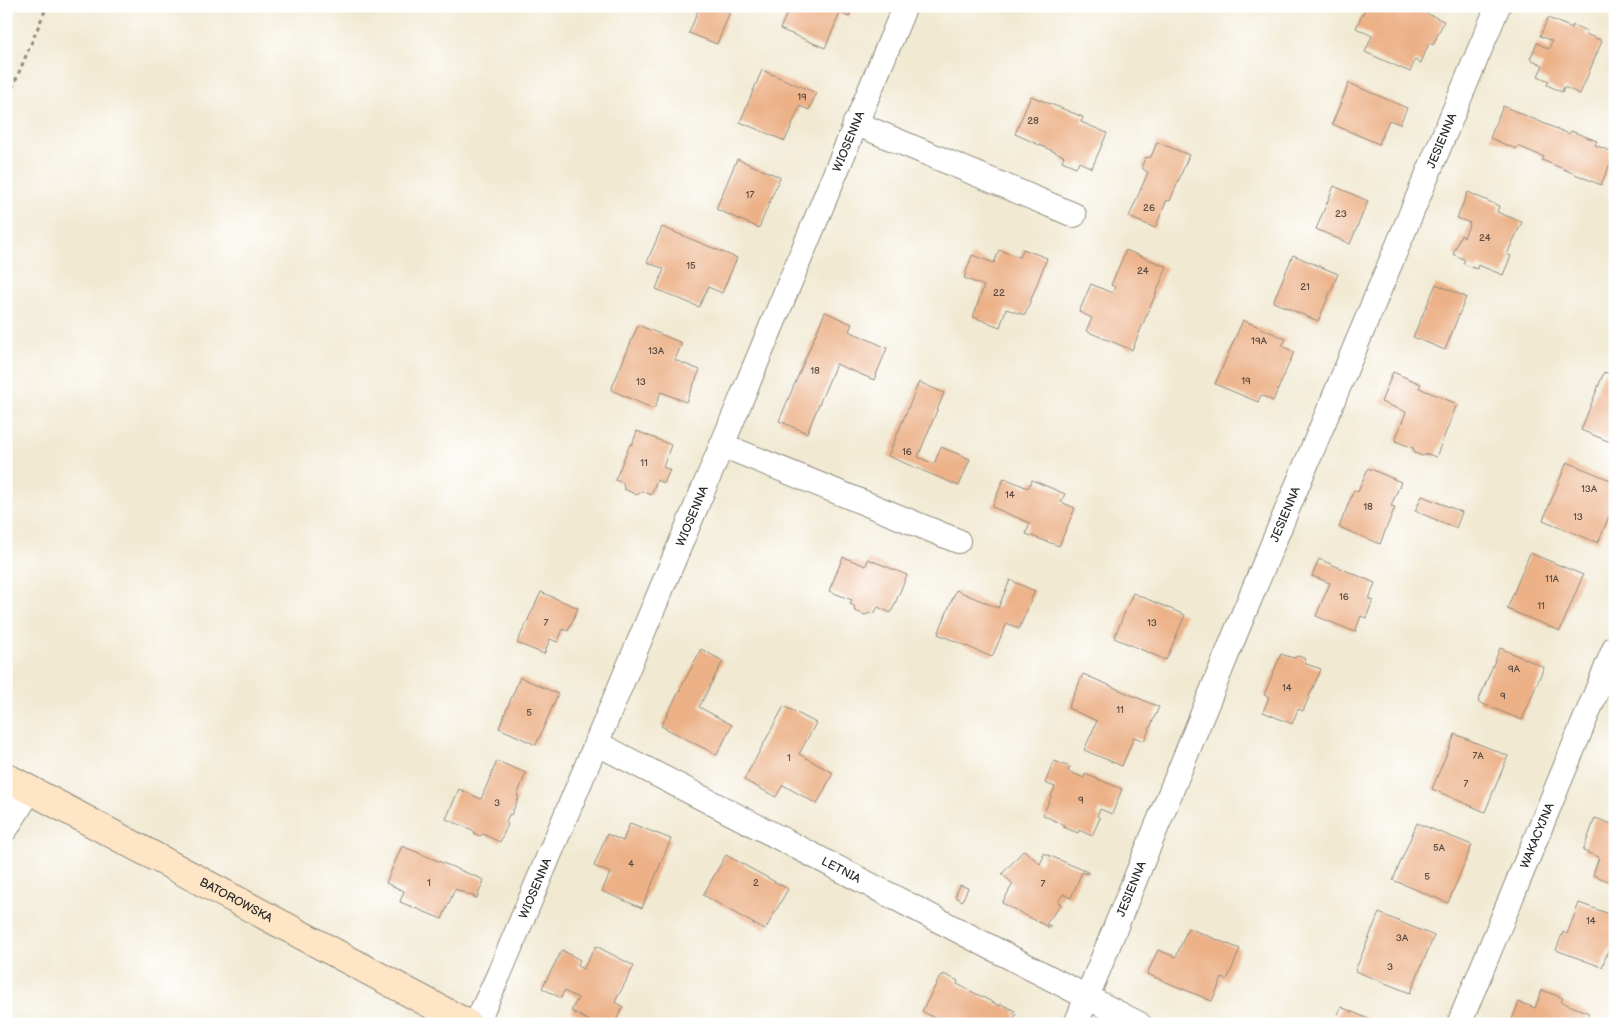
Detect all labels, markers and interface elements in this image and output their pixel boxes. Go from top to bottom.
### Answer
house number: 19 [797,91,807,103]
street label: WIOSENNA [829,108,868,174]
street label: JESIENNA [1423,110,1460,171]
house number: 28 [1027,115,1039,127]
house number: 17 [746,189,754,201]
house number: 26 [1143,202,1155,214]
house number: 23 [1335,208,1347,220]
house number: 24 [1479,232,1491,244]
house number: 15 [686,260,696,272]
house number: 24 [1137,265,1149,277]
house number: 21 [1300,281,1310,293]
house number: 22 [993,287,1005,299]
house number: 19A [1251,335,1268,347]
house number: 13A [648,345,665,357]
house number: 18 [810,365,820,377]
house number: 19 [1241,375,1251,387]
house number: 13 [636,376,646,388]
house number: 16 [902,446,912,458]
house number: 11 [640,457,648,469]
street label: WIOSENNA [673,483,712,549]
house number: 13A [1581,483,1598,495]
street label: JESIENNA [1267,484,1304,544]
house number: 14 [1005,489,1015,501]
house number: 18 [1363,501,1373,513]
house number: 13 [1573,511,1583,523]
house number: 11A [1545,573,1560,585]
house number: 16 [1339,591,1349,603]
house number: 11 [1537,600,1545,612]
house number: 7 [544,617,549,629]
house number: 13 [1147,617,1157,629]
house number: 9A [1508,663,1521,675]
house number: 14 [1282,682,1292,694]
house number: 9 [1500,690,1506,702]
house number: 11 [1116,704,1124,716]
house number: 5 [526,707,532,719]
house number: 7A [1472,750,1484,762]
house number: 1 [787,752,791,764]
house number: 7 [1464,778,1469,790]
house number: 9 [1078,794,1084,806]
house number: 3 [494,797,500,809]
street label: WAKACYJNA [1517,800,1557,871]
house number: 5A [1433,842,1446,854]
street label: LETNIA [819,854,864,886]
street label: WIOSENNA [516,855,555,921]
house number: 4 [628,858,634,870]
street label: JESIENNA [1113,858,1149,919]
house number: 5 [1424,871,1430,883]
street label: BATOROWSKA [197,874,276,926]
house number: 1 [427,877,431,889]
house number: 2 [753,877,759,889]
house number: 7 [1041,878,1046,890]
house number: 14 [1586,915,1596,927]
house number: 3A [1396,932,1409,944]
house number: 3 [1387,961,1393,973]

